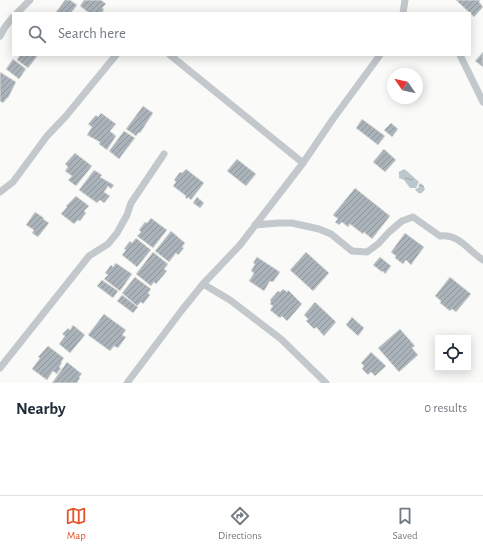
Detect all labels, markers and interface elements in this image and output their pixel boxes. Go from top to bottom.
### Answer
search box [12,12,471,56]
icon: search [26,23,48,45]
text: Search here [58,26,126,41]
north arrow [387,68,423,104]
map controls [435,335,471,371]
button: locate [435,335,471,371]
text: Nearby [16,400,66,417]
text: 0 results [424,402,467,415]
tab: Map [65,505,87,542]
tab: Directions [218,505,262,542]
tab: Saved [392,505,418,542]

